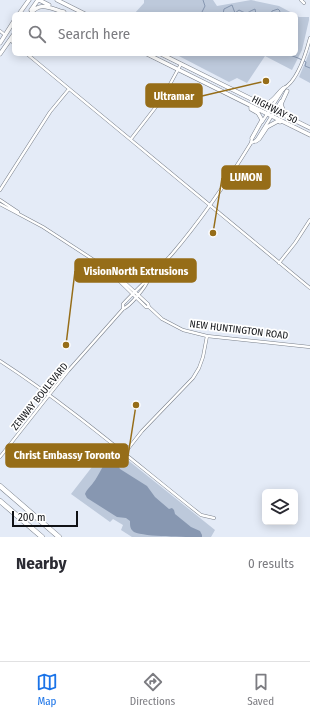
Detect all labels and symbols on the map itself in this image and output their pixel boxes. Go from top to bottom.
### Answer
callout: Ultramar [146,84,202,107]
text: Ultramar [154,90,195,103]
street label: HIGHWAY 50 [250,93,299,127]
callout: LUMON [222,166,270,189]
text: LUMON [230,171,262,184]
callout: VisionNorth Extrusions [75,259,196,282]
text: VisionNorth Extrusions [83,265,188,278]
street label: NEW HUNTINGTON ROAD [189,318,289,342]
street label: ZENWAY BOULEVARD [9,360,71,433]
callout: Christ Embassy Toronto [6,444,128,467]
text: Christ Embassy Toronto [14,449,120,462]
scale bar [12,509,78,528]

